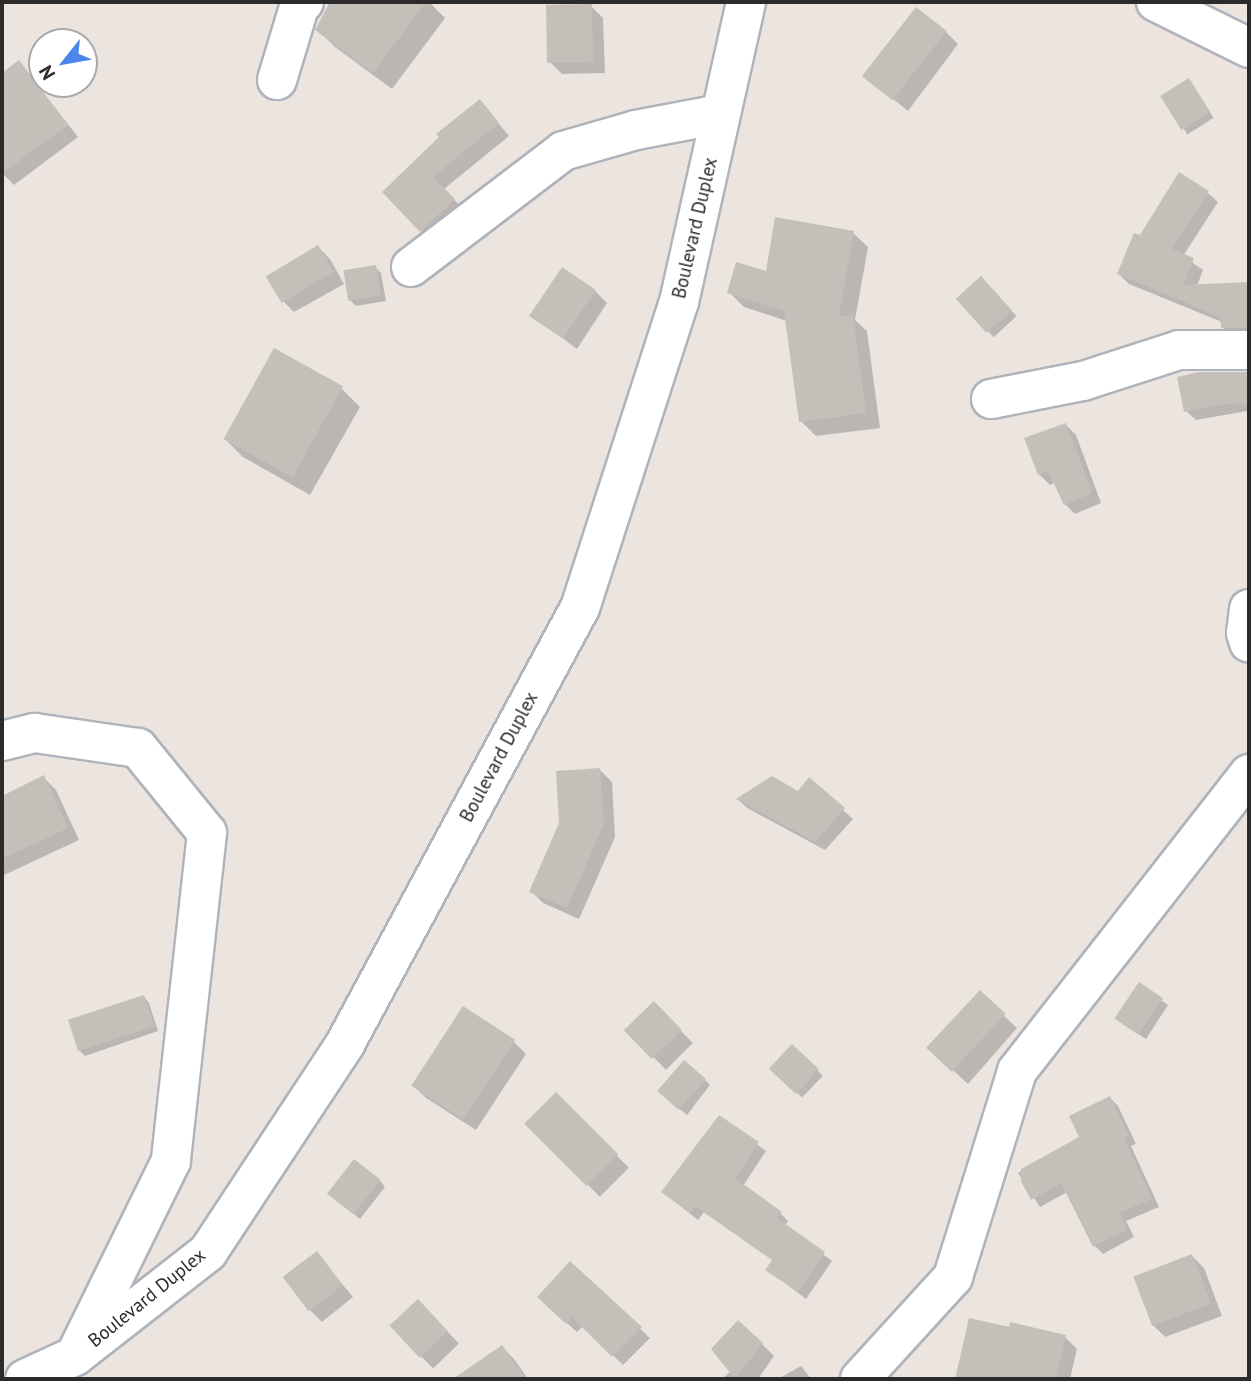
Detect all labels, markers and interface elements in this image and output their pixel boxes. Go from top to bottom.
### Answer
north arrow [28,28,98,98]
text: N [33,61,60,84]
street label: Boulevard Duplex [668,155,722,301]
street label: Boulevard Duplex [455,688,543,826]
street label: Boulevard Duplex [84,1244,210,1352]

